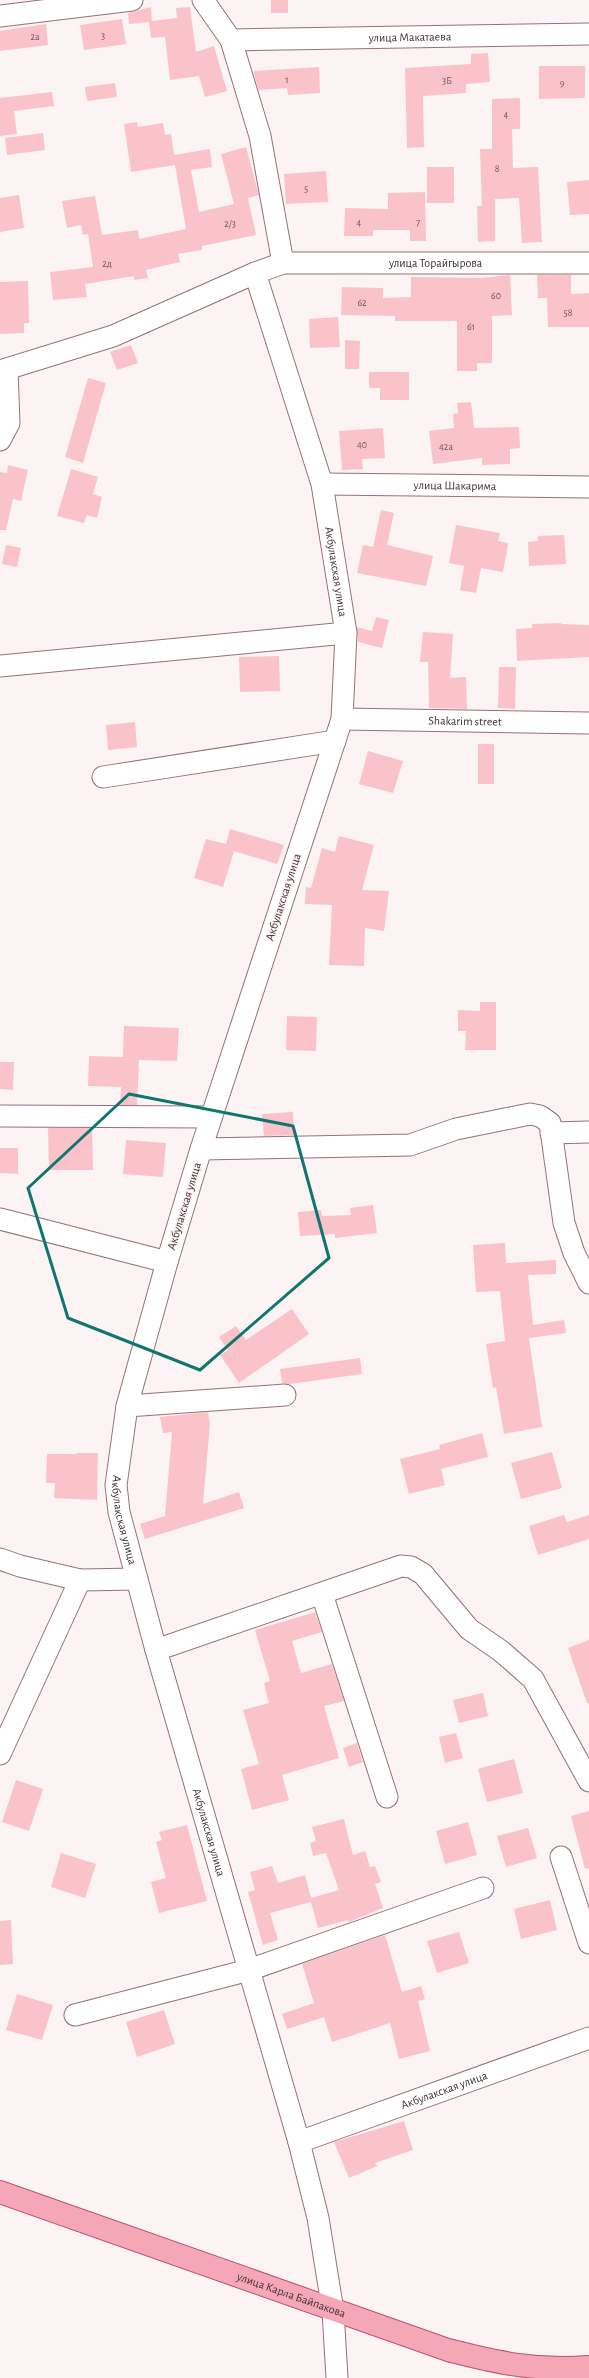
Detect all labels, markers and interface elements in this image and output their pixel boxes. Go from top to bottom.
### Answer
street label: улица Макатаева [368,30,452,45]
house number: 3 [101,31,105,41]
house number: 2а [30,32,40,42]
house number: 1 [285,75,289,85]
house number: 3Б [442,76,452,86]
house number: 9 [560,78,565,88]
house number: 4 [504,110,509,120]
house number: 8 [495,164,500,174]
house number: 5 [304,184,308,194]
house number: 4 [357,218,362,228]
house number: 7 [416,218,420,228]
house number: 2/3 [224,219,236,229]
street label: улица Торайгырова [388,257,483,270]
house number: 2д [102,259,112,269]
house number: 60 [491,291,501,301]
house number: 62 [357,298,367,308]
house number: 58 [564,308,573,318]
house number: 61 [467,322,475,332]
house number: 40 [357,440,367,450]
house number: 42а [439,442,453,452]
street label: улица Шакарима [413,479,497,492]
street label: Акбулакская улица [323,526,349,618]
street label: Shakarim street [428,714,502,728]
street label: Акбулакская улица [263,851,304,942]
street label: Акбулакская улица [165,1160,204,1252]
street label: Акбулакская улица [110,1475,139,1566]
street label: Акбулакская улица [191,1787,228,1878]
street label: Акбулакская улица [399,2069,489,2111]
street label: улица Карла Байпакова [234,2270,348,2320]

